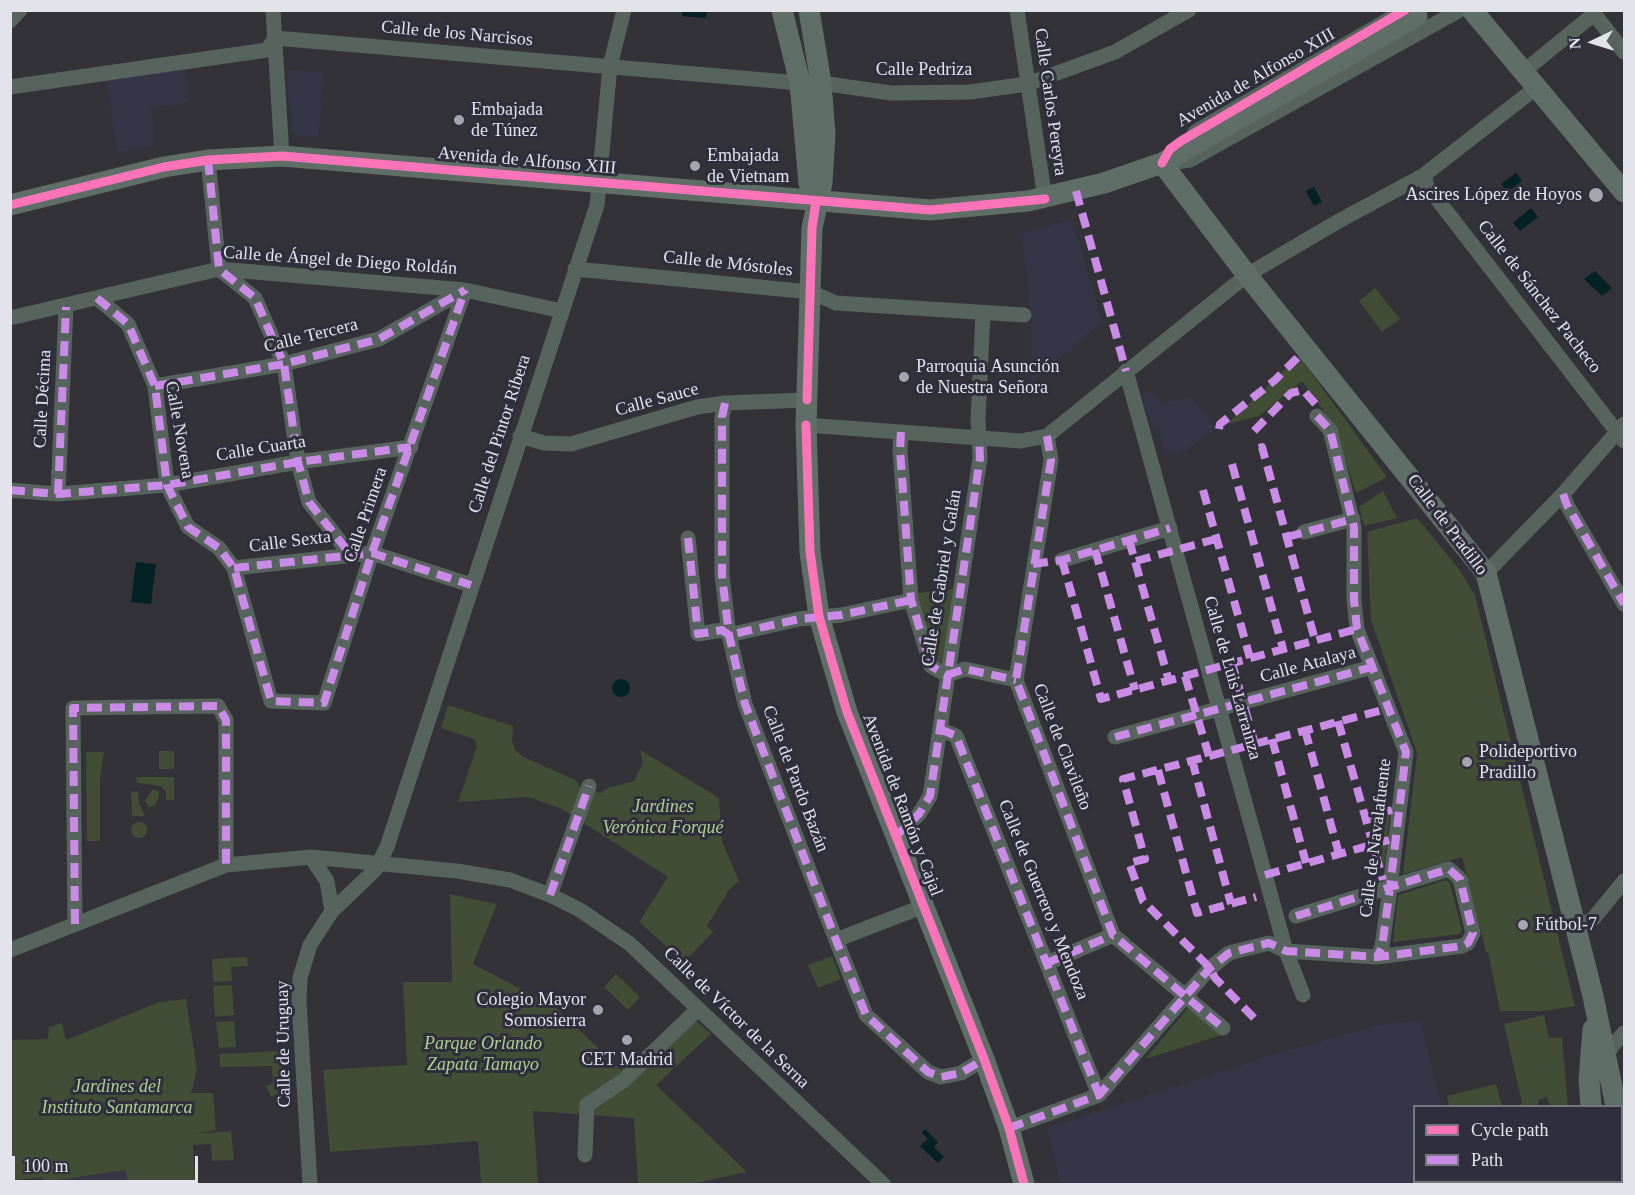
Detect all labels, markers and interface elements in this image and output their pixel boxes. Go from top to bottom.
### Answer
north arrow [1563,12,1623,72]
street label: Calle de los Narcisos [380,17,534,51]
street label: Avenida de Alfonso XIII [1173,24,1339,132]
street label: Calle Carlos Pereyra [1029,27,1071,177]
text: N [1566,37,1583,50]
street label: Calle Pedriza [876,59,972,81]
place label: Embajada de Túnez [471,99,543,142]
marker: Embajada de Túnez [452,113,466,127]
street label: Avenida de Alfonso XIII [437,142,617,180]
place label: Embajada de Vietnam [707,145,789,188]
marker: Embajada de Vietnam [688,159,702,173]
place label: Ascires López de Hoyos [1406,184,1582,206]
marker: Ascires López de Hoyos [1587,186,1605,204]
street label: Calle de Sánchez Pacheco [1472,216,1606,378]
street label: Calle de Ángel de Diego Roldán [222,242,458,280]
street label: Calle de Móstoles [662,246,794,282]
street label: Calle Tercera [262,314,360,358]
street label: Calle Décima [30,349,56,449]
street label: Calle del Pintor Ribera [464,352,536,516]
place label: Parroquia Asunción de Nuestra Señora [916,356,1059,398]
marker: Parroquia Asunción de Nuestra Señora [897,370,911,384]
street label: Calle Sauce [613,379,701,421]
street label: Calle Novena [160,380,198,480]
street label: Calle Cuarta [215,431,307,467]
street label: Calle Primera [340,464,392,566]
street label: Calle de Pradillo [1402,470,1492,580]
street label: Calle de Gabriel y Galán [917,488,967,668]
street label: Calle Sexta [248,526,332,558]
street label: Calle de Luis Larrainza [1198,594,1266,762]
street label: Calle Atalaya [1258,642,1358,688]
street label: Calle de Clavileño [1028,681,1096,813]
street label: Calle de Pardo Bazán [757,703,833,855]
street label: Avenida de Ramón y Cajal [857,711,947,899]
place label: Polideportivo Pradillo [1479,741,1577,783]
marker: Polideportivo Pradillo [1460,755,1474,769]
street label: Calle de Navalafuente [1356,757,1396,919]
park label: Jardines Verónica Forqué [603,796,723,838]
street label: Calle de Guerrero y Mendoza [993,797,1093,1003]
place label: Fútbol-7 [1535,914,1597,936]
marker: Fútbol-7 [1516,918,1530,932]
street label: Calle de Víctor de la Serna [659,943,813,1093]
street label: Calle de Uruguay [272,980,296,1108]
place label: Colegio Mayor Somosierra [477,989,586,1032]
marker: Colegio Mayor Somosierra [591,1003,605,1017]
park label: Parque Orlando Zapata Tamayo [424,1033,542,1076]
marker: CET Madrid [620,1033,634,1047]
place label: CET Madrid [581,1049,673,1071]
park label: Jardines del Instituto Santamarca [42,1076,192,1118]
legend [1413,1105,1623,1183]
text: Cycle path [1471,1120,1548,1140]
scale bar [15,1144,201,1182]
text: Path [1471,1150,1503,1170]
text: 100 m [23,1156,69,1176]

